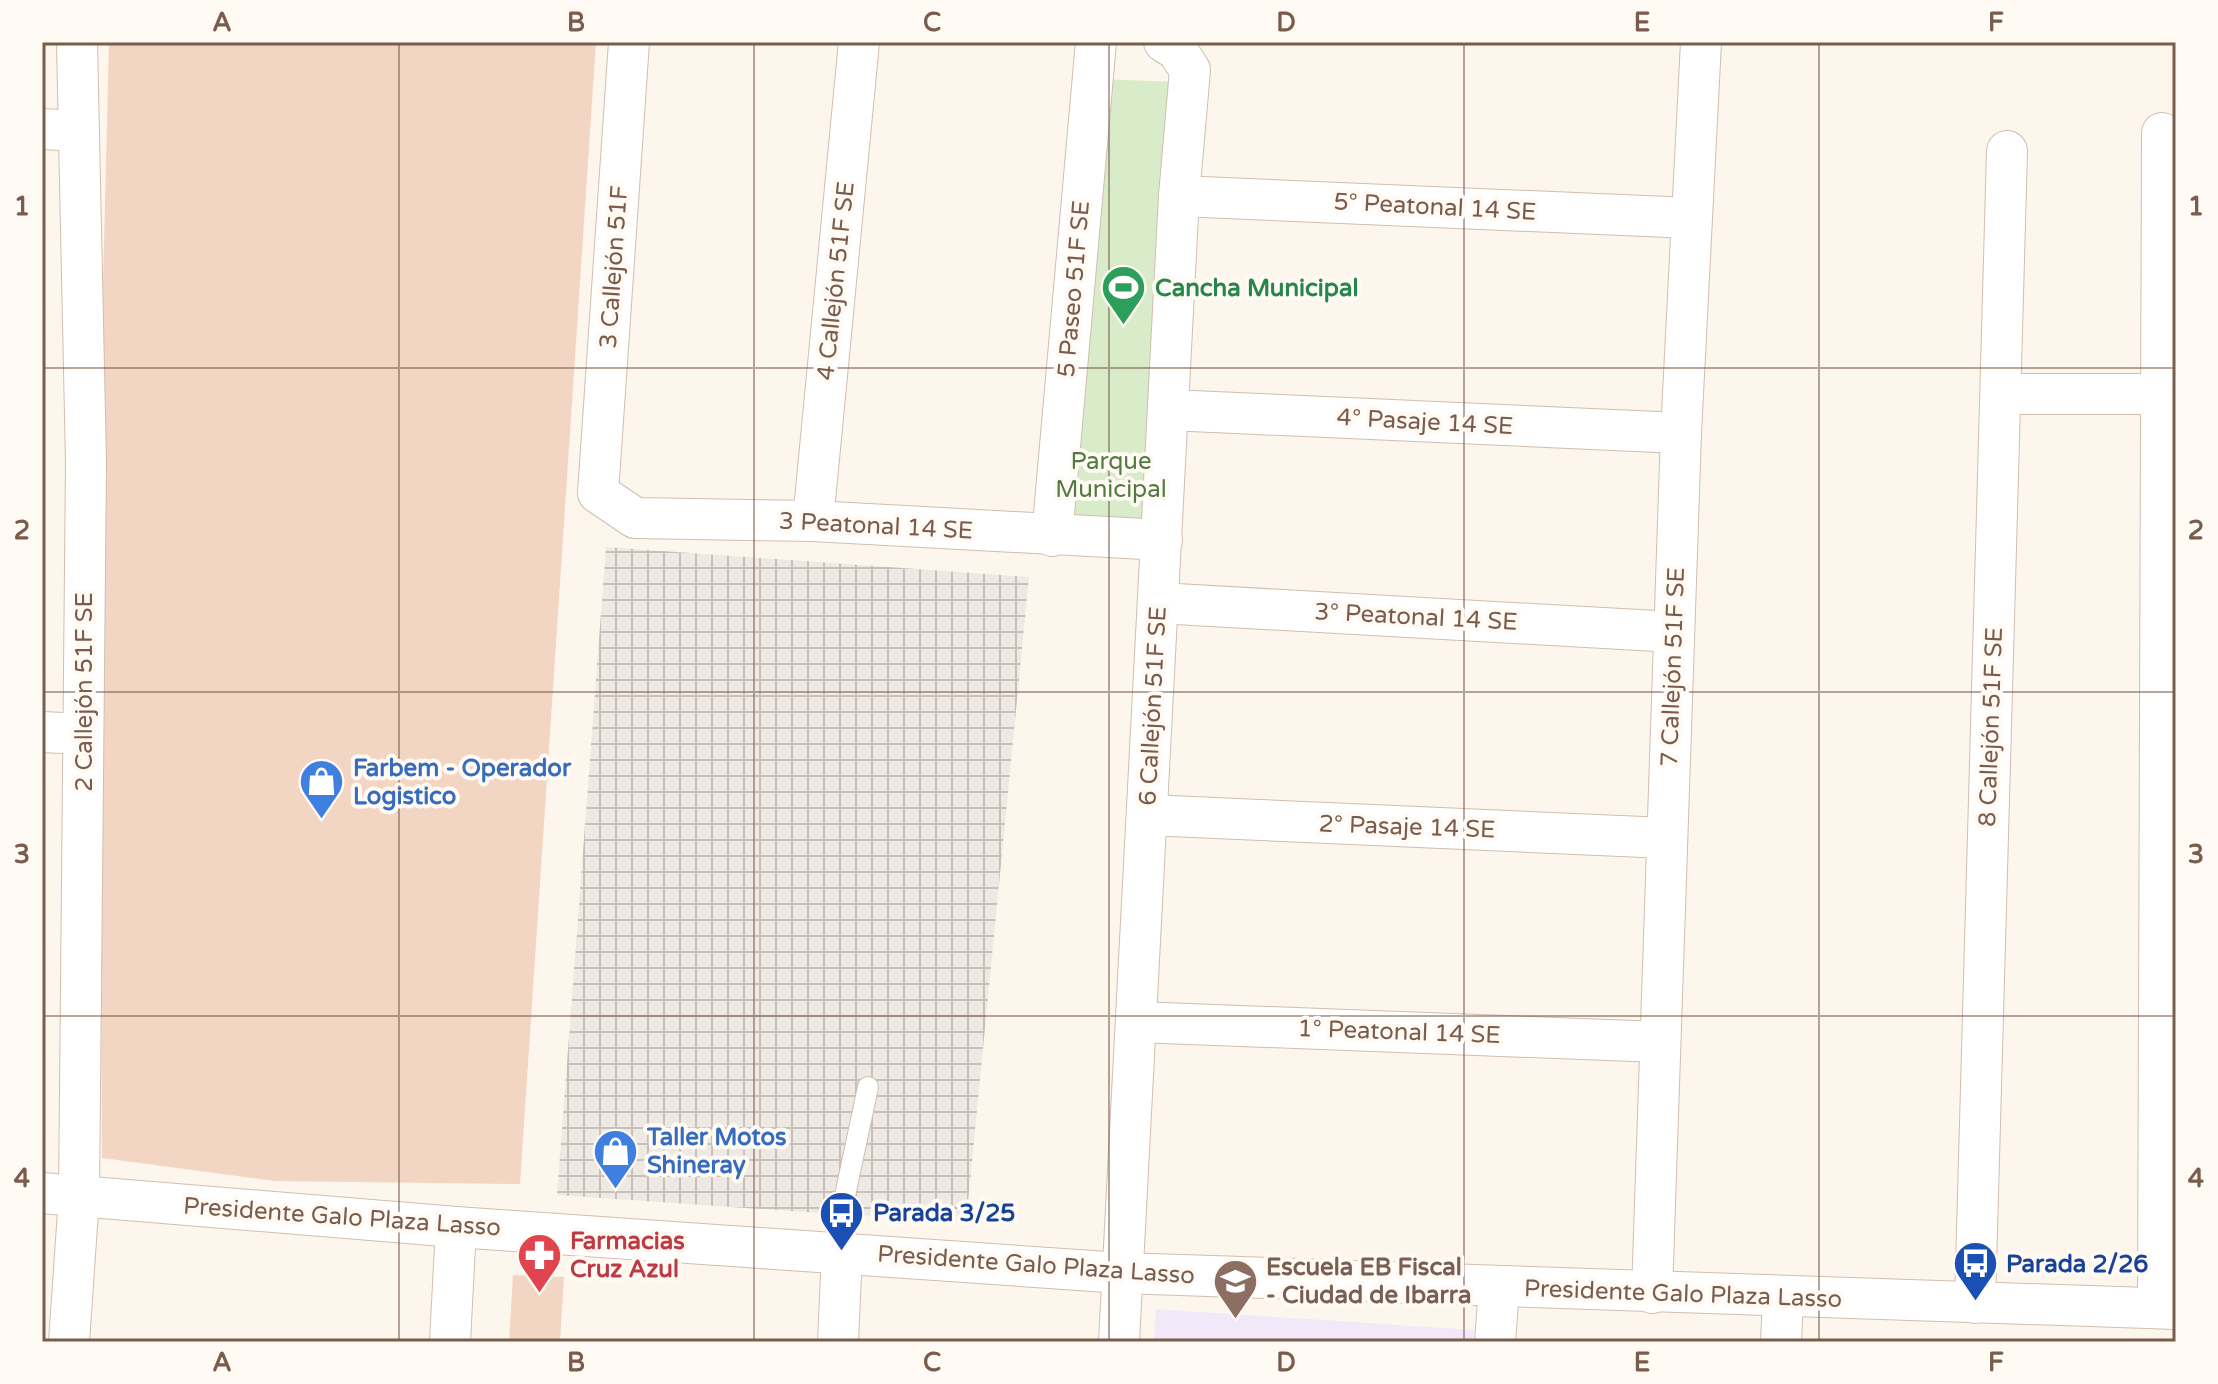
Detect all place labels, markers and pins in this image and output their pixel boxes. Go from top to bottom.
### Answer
sports icon: Cancha Municipal [1100,264,1148,327]
place label: Cancha Municipal [1155,274,1358,303]
place label: Farbem - Operador Logistico [353,754,572,811]
shop icon: Farbem - Operador Logistico [298,758,346,821]
place label: Taller Motos Shineray [646,1123,787,1180]
shop icon: Taller Motos Shineray [592,1127,640,1190]
bus stop icon: Parada 3/25 [818,1189,866,1252]
place label: Parada 3/25 [873,1199,1015,1228]
place label: Farmacias Cruz Azul [570,1227,685,1284]
pharmacy icon: Farmacias Cruz Azul [515,1231,563,1294]
bus stop icon: Parada 2/26 [1951,1240,1999,1303]
place label: Parada 2/26 [2006,1250,2148,1279]
place label: Escuela EB Fiscal - Ciudad de Ibarra [1266,1253,1471,1310]
school or university icon: Escuela EB Fiscal - Ciudad de Ibarra [1211,1257,1259,1320]

